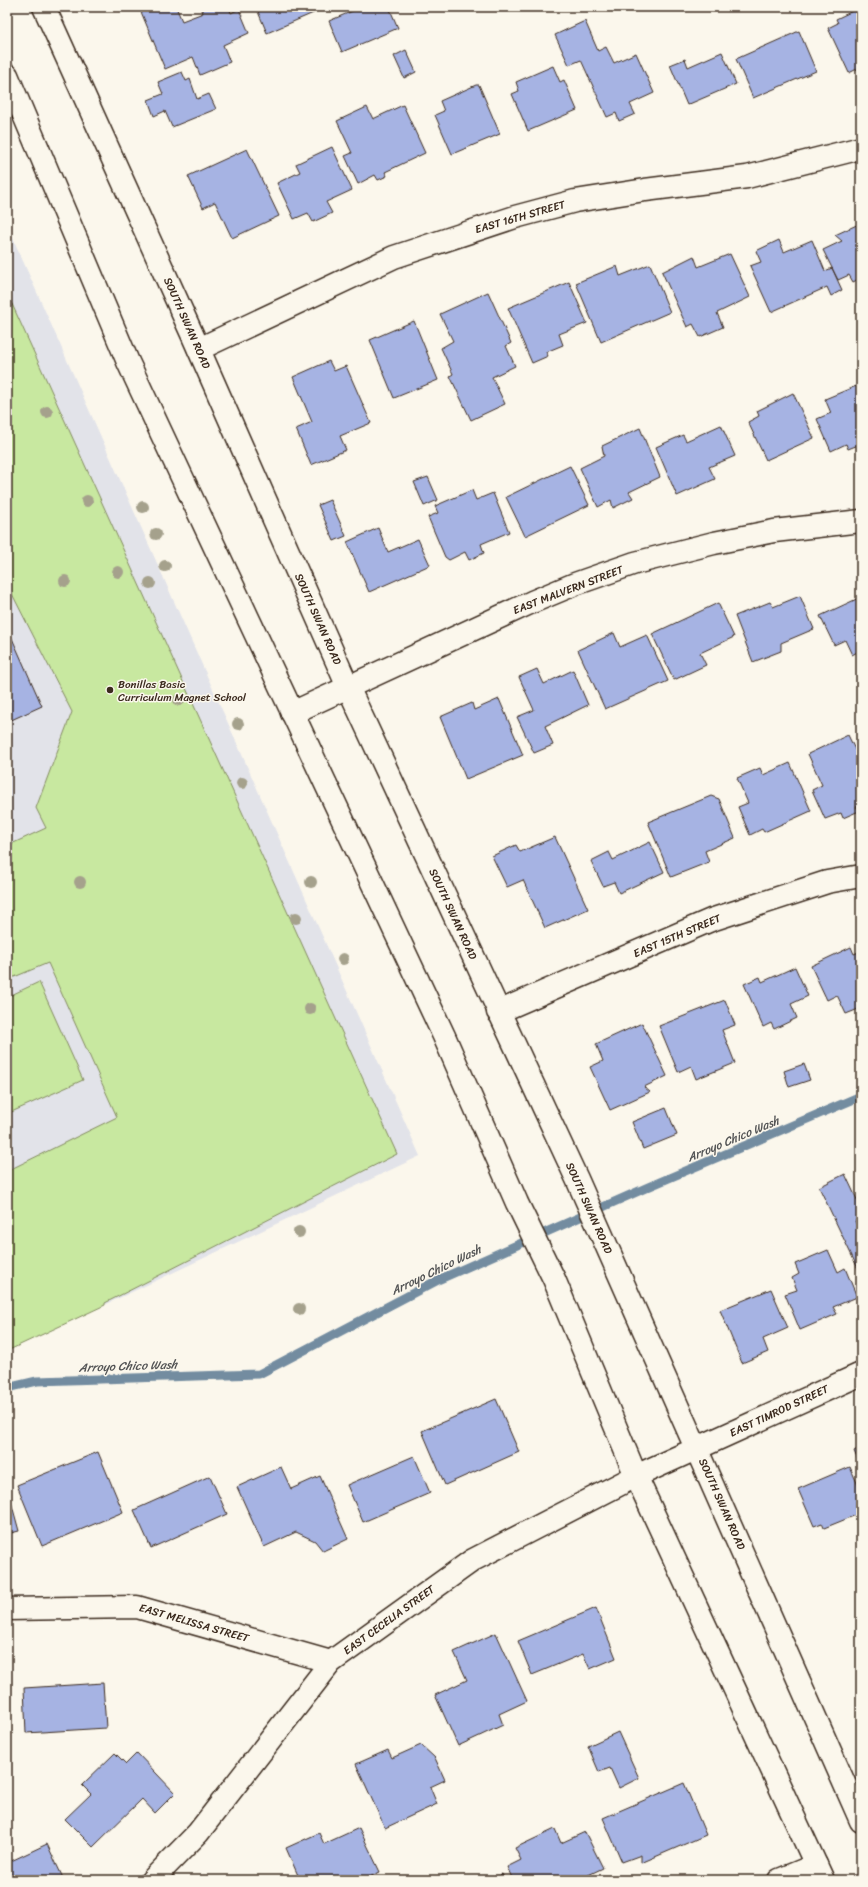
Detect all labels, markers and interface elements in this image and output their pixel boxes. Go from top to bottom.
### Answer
street label: EAST 16TH STREET [473,195,568,239]
street label: SOUTH SWAN ROAD [158,274,216,372]
street label: EAST MALVERN STREET [510,560,627,620]
street label: SOUTH SWAN ROAD [289,570,347,668]
place label: Bonillas Basic Curriculum Magnet School [118,675,247,707]
marker: Bonillas Basic Curriculum Magnet School [105,685,115,695]
street label: SOUTH SWAN ROAD [424,865,483,963]
street label: EAST 15TH STREET [630,909,725,963]
water label: Arroyo Chico Wash [683,1109,784,1169]
street label: SOUTH SWAN ROAD [560,1159,618,1257]
water label: Arroyo Chico Wash [386,1238,486,1302]
water label: Arroyo Chico Wash [78,1353,179,1379]
street label: EAST TIMROD STREET [726,1379,833,1442]
street label: SOUTH SWAN ROAD [693,1455,751,1553]
street label: EAST CECELIA STREET [339,1580,439,1660]
street label: EAST MELISSA STREET [137,1598,252,1648]

